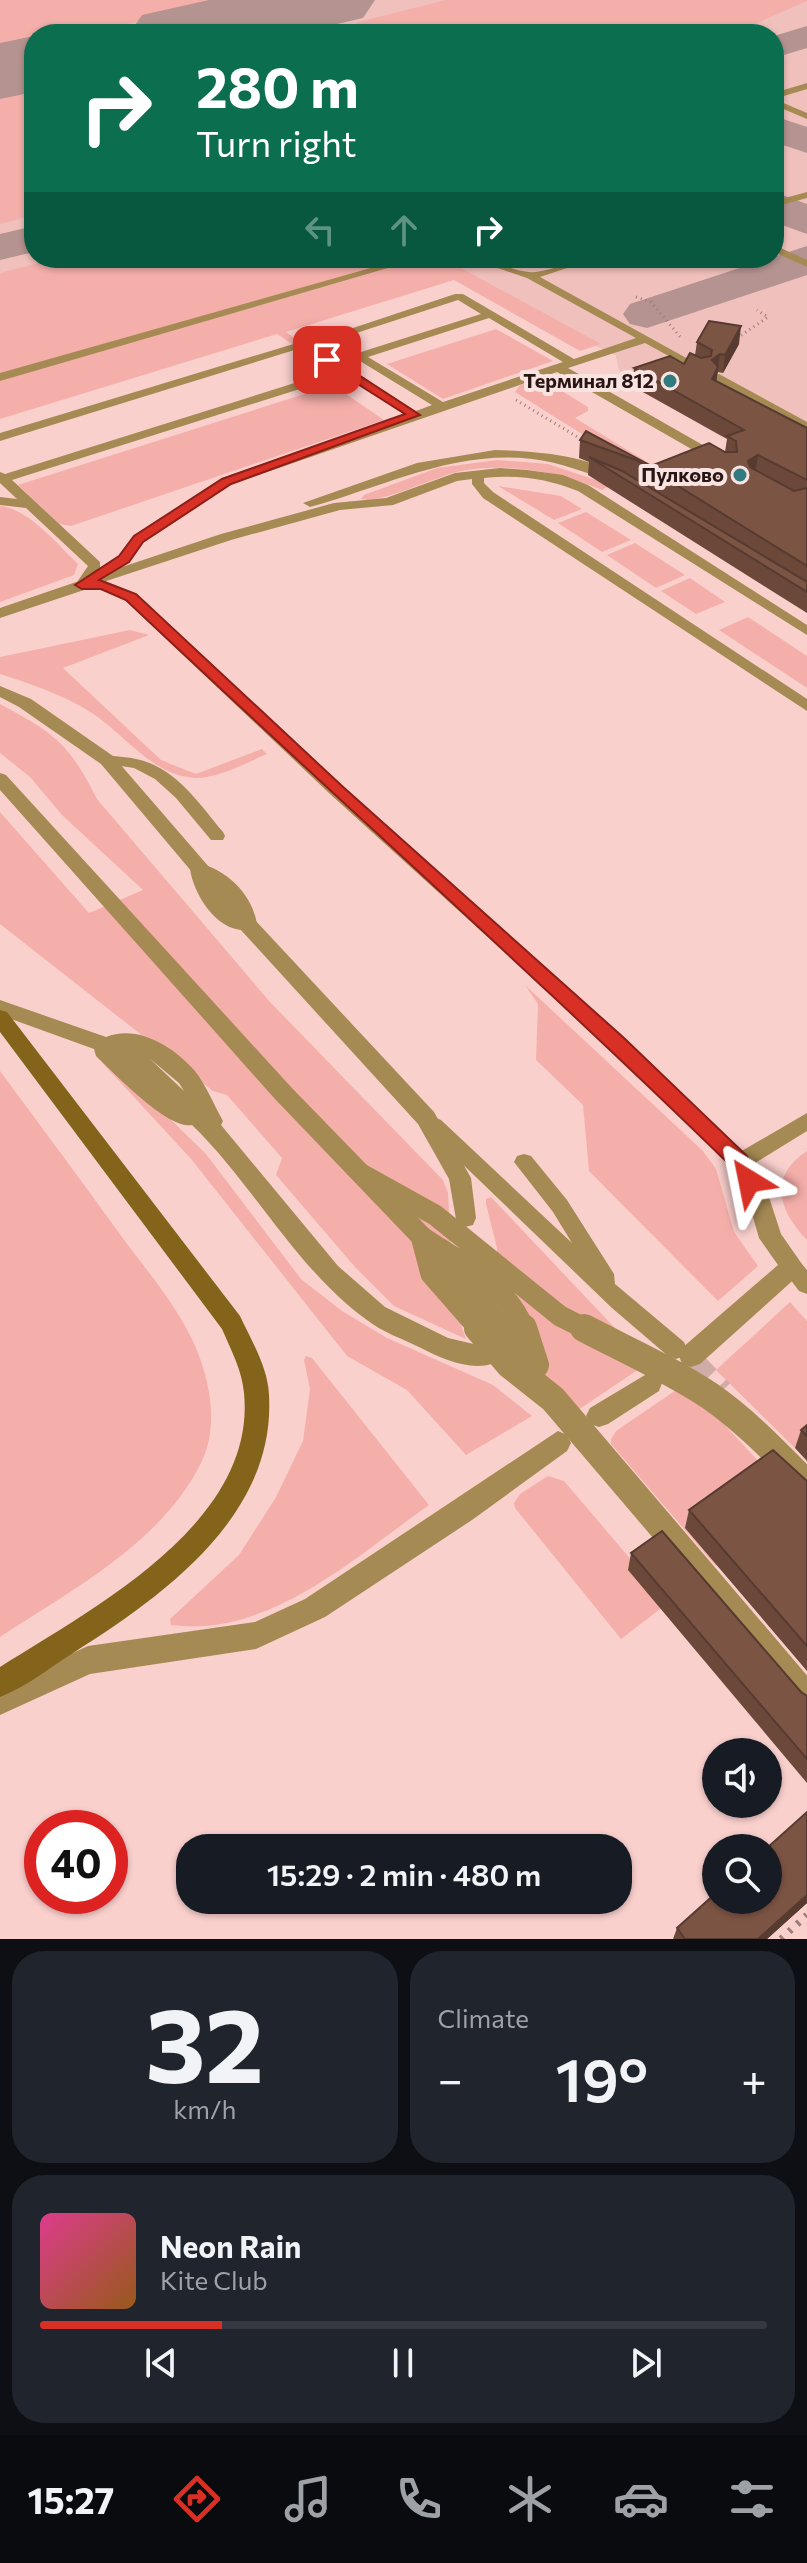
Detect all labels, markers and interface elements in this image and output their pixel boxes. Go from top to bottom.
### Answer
text: 280 m [196,51,359,120]
icon: right [64,56,168,160]
text: Turn right [196,120,357,164]
icon: left [298,208,342,252]
icon: ahead [382,208,426,252]
icon: right [466,208,510,252]
pin [293,326,361,394]
icon: arrive [305,338,349,382]
place label: Терминал 812 [523,368,654,392]
marker: Терминал 812 [661,372,679,390]
place label: Пулково [641,462,724,486]
marker: Пулково [731,466,749,484]
position arrow [707,1139,791,1223]
map controls [702,1738,782,1914]
button: sound [702,1738,782,1818]
speed limit sign: 40 [24,1810,128,1914]
button: search [702,1834,782,1914]
text: 15:29 · 2 min · 480 m [267,1855,541,1892]
text: 32 [145,1977,264,2104]
text: Climate [438,2002,529,2033]
text: 19° [555,2041,648,2114]
text: − [438,2051,463,2105]
text: + [741,2051,767,2105]
text: km/h [173,2093,236,2124]
text: Neon Rain [160,2227,301,2264]
text: Kite Club [160,2264,268,2295]
icon: previous [139,2341,183,2385]
icon: pause [381,2341,425,2385]
icon: next [624,2341,668,2385]
icon: directions [169,2471,225,2527]
icon: music [280,2471,336,2527]
icon: phone [391,2471,447,2527]
icon: climate [502,2471,558,2527]
icon: car [613,2471,669,2527]
icon: filters [724,2471,780,2527]
text: 15:27 [27,2477,114,2521]

